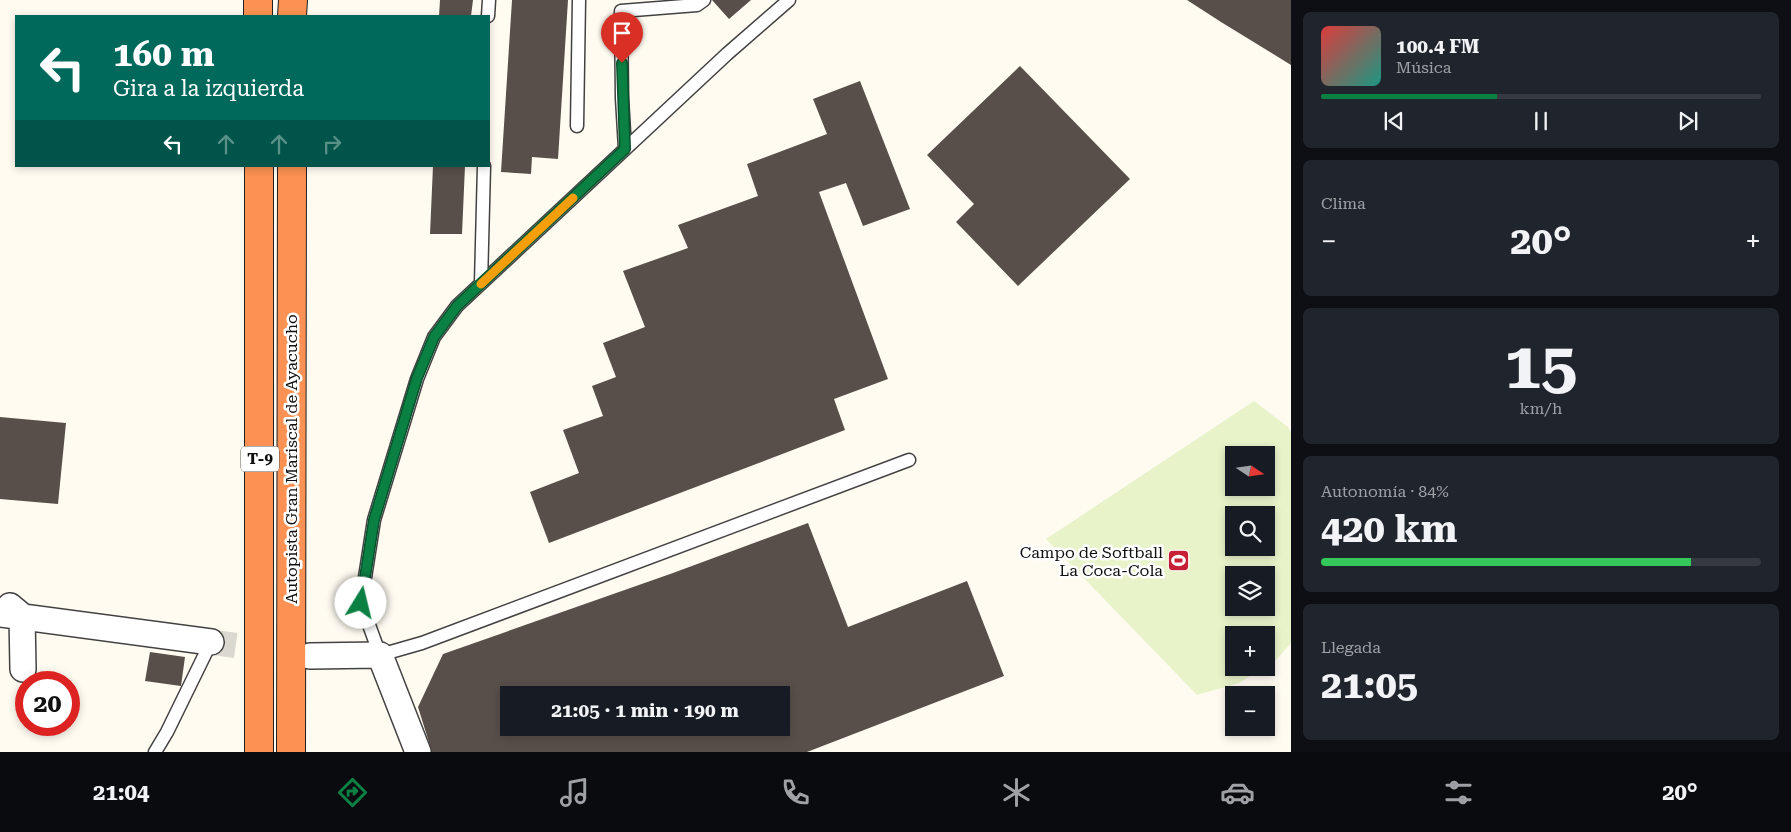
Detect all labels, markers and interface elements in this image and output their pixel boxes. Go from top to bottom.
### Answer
pin [601,12,643,63]
icon: arrive [608,19,636,47]
text: 160 m [113,34,214,75]
icon: left [30,35,95,100]
text: 100.4 FM [1396,35,1479,58]
text: Música [1396,58,1451,77]
text: Gira a la izquierda [113,76,304,101]
icon: previous [1380,107,1408,135]
icon: pause [1527,107,1555,135]
icon: next [1674,107,1702,135]
icon: left [159,130,187,158]
icon: ahead [212,130,240,158]
icon: ahead [265,130,293,158]
icon: right [318,130,346,158]
text: Clima [1321,194,1366,213]
text: 20° [1510,219,1572,263]
text: − [1321,225,1337,258]
text: + [1745,225,1761,258]
street label: Autopista Gran Mariscal de Ayacucho [282,314,301,604]
text: 15 [1505,328,1577,404]
text: km/h [1520,399,1562,418]
road number: T-9 [241,446,279,472]
north arrow [1225,446,1275,496]
map controls [1225,446,1275,736]
text: Autonomía · 84% [1321,482,1449,501]
button: search [1225,506,1275,556]
text: 420 km [1321,507,1457,551]
place label: Campo de Softball La Coca-Cola [1020,543,1163,580]
sports icon: Campo de Softball La Coca-Cola [1167,549,1191,573]
button: layers [1225,566,1275,616]
position arrow [334,576,386,628]
button: + [1225,626,1275,676]
text: Llegada [1321,638,1381,657]
text: 21:05 [1321,663,1418,707]
speed limit sign: 20 [15,671,80,736]
button: − [1225,686,1275,736]
text: 21:05 · 1 min · 190 m [551,699,739,722]
icon: directions [335,775,370,810]
icon: music [557,775,592,810]
icon: phone [778,775,813,810]
icon: climate [999,775,1034,810]
icon: car [1220,775,1255,810]
icon: filters [1441,775,1476,810]
text: 21:04 [93,780,149,805]
text: 20° [1662,780,1698,805]

